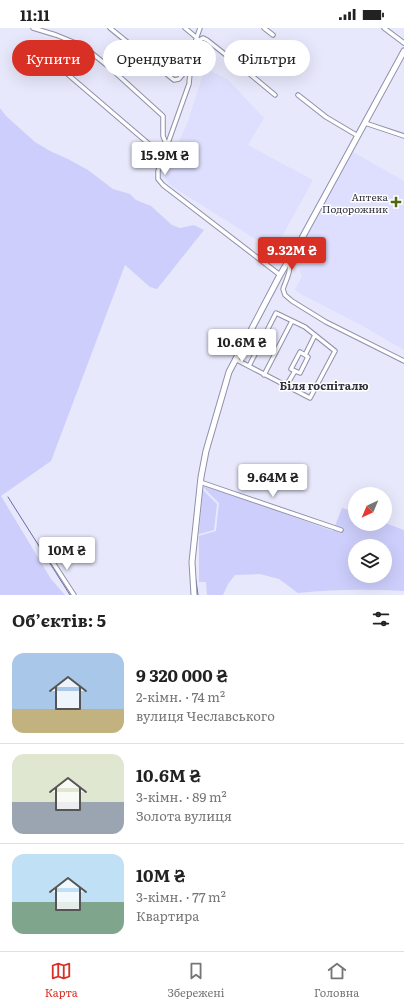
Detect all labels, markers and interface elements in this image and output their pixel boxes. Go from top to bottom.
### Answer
text: 11:11 [20,3,50,26]
chip: Купити [12,40,95,76]
chip: Орендувати [103,40,216,76]
chip: Фільтри [224,40,310,76]
pin: 15.9M ₴ [128,142,202,176]
text: 15.9M ₴ [141,145,189,164]
place label: Аптека Подорожник [322,189,389,216]
marker: Аптека Подорожник [391,197,401,207]
pin: 9.32M ₴ [255,237,329,271]
text: 9.32M ₴ [267,240,317,259]
pin: 10.6M ₴ [205,329,279,363]
text: 10.6M ₴ [217,332,267,351]
district label: Біля госпіталю [280,377,368,393]
pin: 9.64M ₴ [236,464,310,498]
text: 9.64M ₴ [247,467,299,486]
north arrow [348,487,392,531]
map controls [348,487,392,583]
pin: 10M ₴ [39,537,95,571]
button: layers [348,539,392,583]
text: 10M ₴ [48,540,86,559]
text: Об’єктів: 5 [12,607,106,632]
icon: filters [370,608,392,630]
text: 9 320 000 ₴ [136,662,228,687]
icon: home [44,669,92,717]
text: 2-кімн. · 74 m² [136,687,225,706]
text: вулиця Чеславського [136,706,275,725]
text: 10.6M ₴ [136,762,201,787]
icon: home [44,770,92,818]
text: 3-кімн. · 89 m² [136,787,227,806]
text: Золота вулиця [136,806,232,825]
text: 10M ₴ [136,862,185,887]
icon: home [44,870,92,918]
text: 3-кімн. · 77 m² [136,887,226,906]
text: Квартира [136,906,199,925]
tab: Карта [45,960,78,1000]
tab: Збережені [167,960,224,1000]
tab: Головна [314,960,359,1000]

